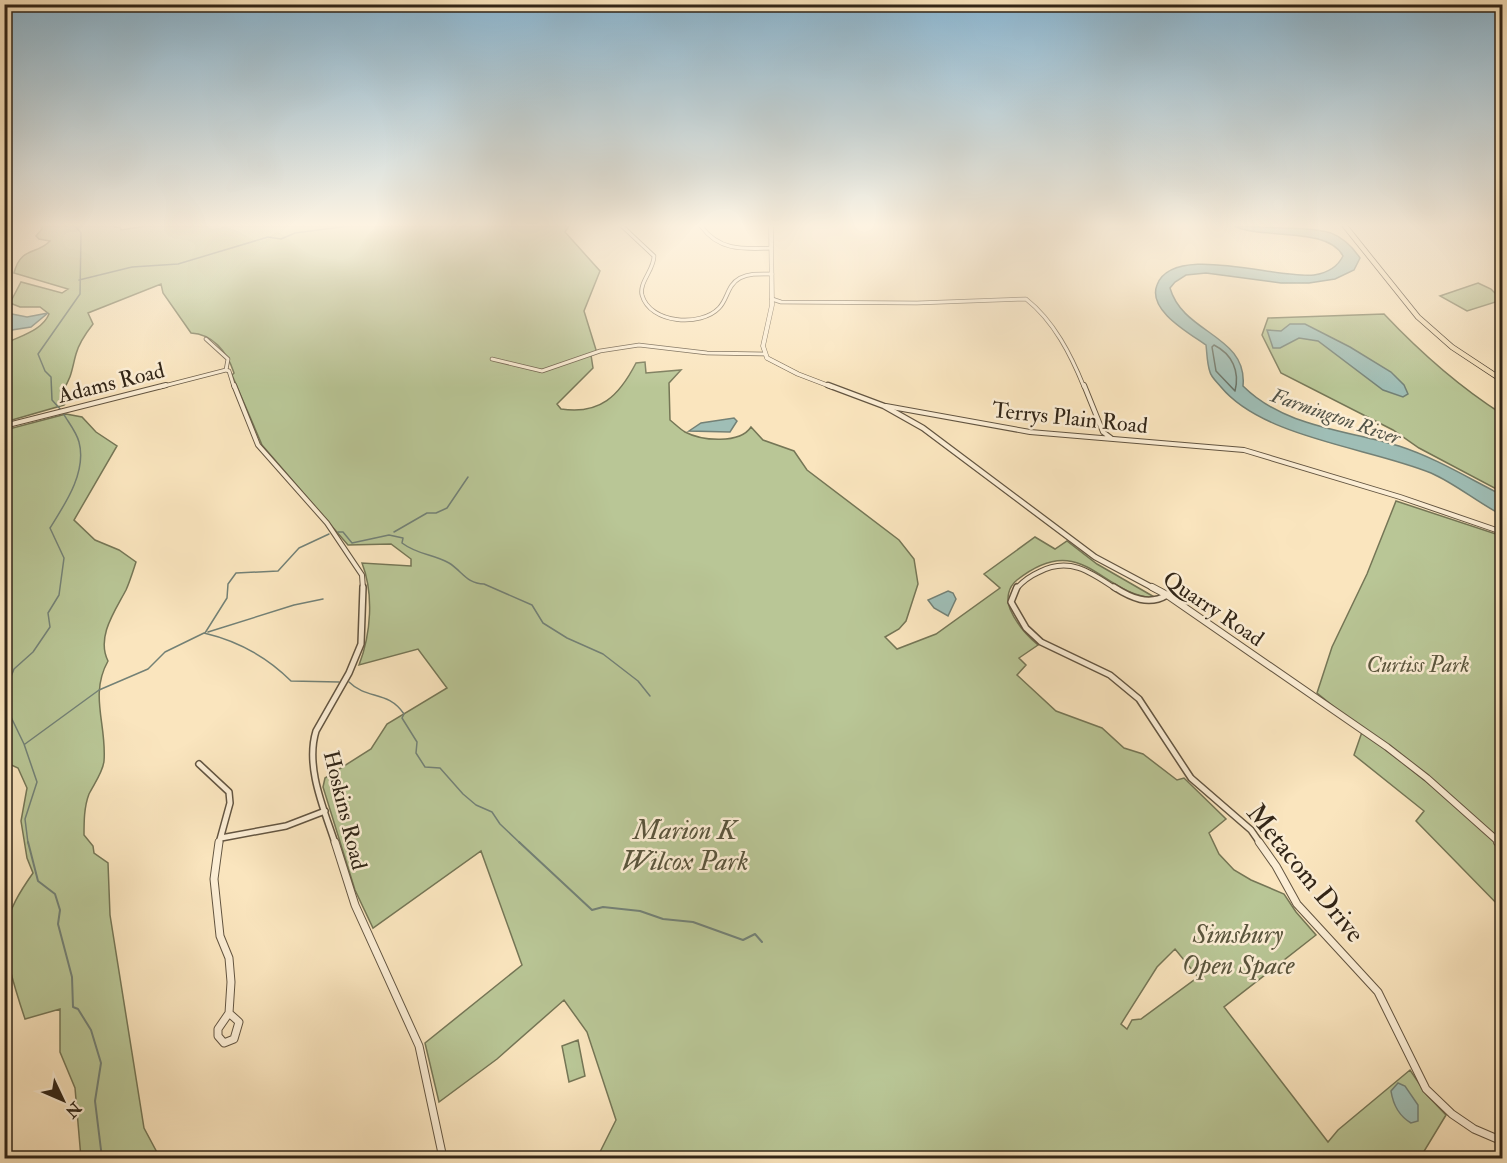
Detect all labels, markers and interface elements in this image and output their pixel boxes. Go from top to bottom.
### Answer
street label: Adams Road [54,356,168,410]
water label: Farmington River [1267,382,1405,451]
street label: Terrys Plain Road [991,396,1149,440]
street label: Quarry Road [1158,565,1269,653]
park label: Curtiss Park [1366,651,1470,679]
street label: Hoskins Road [317,748,373,873]
street label: Metacom Drive [1240,797,1372,949]
park label: Marion K Wilcox Park [621,814,749,878]
park label: Simsbury Open Space [1182,918,1295,982]
north arrow [33,1070,93,1130]
text: N [60,1097,86,1122]

